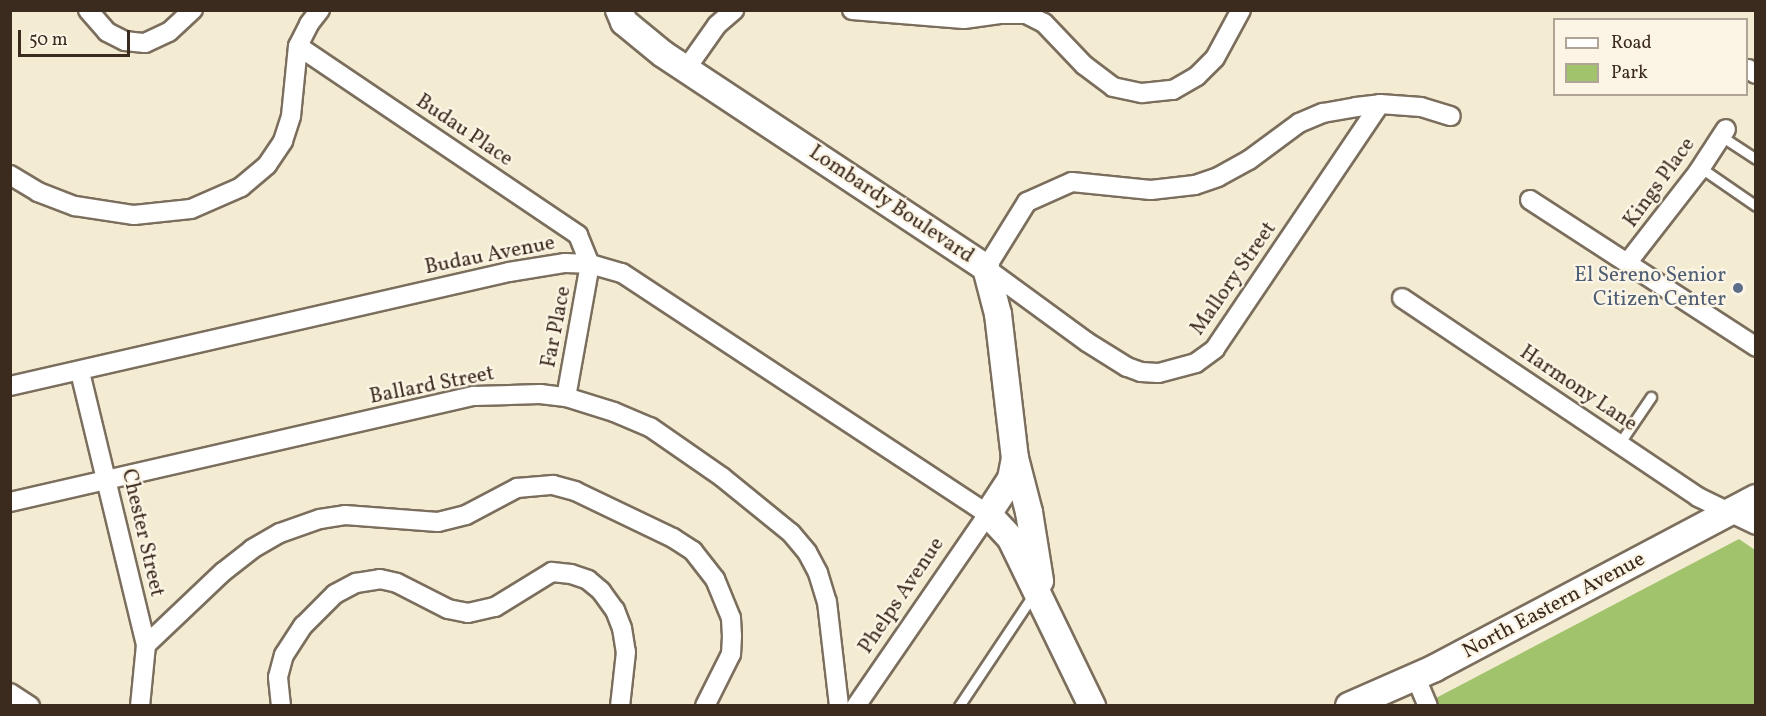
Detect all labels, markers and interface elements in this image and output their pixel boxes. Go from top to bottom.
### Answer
scale bar [21,18,134,56]
legend [1553,18,1748,96]
text: 50 m [29,28,68,53]
text: Road [1611,31,1652,56]
text: Park [1611,61,1648,86]
street label: Budau Place [411,89,517,173]
street label: Kings Place [1619,133,1701,233]
street label: Lombardy Boulevard [804,140,978,270]
street label: Mallory Street [1185,217,1283,341]
street label: Budau Avenue [423,231,557,281]
place label: El Sereno Senior Citizen Center [1574,263,1726,313]
marker: El Sereno Senior Citizen Center [1731,281,1745,295]
street label: Far Place [537,284,577,370]
street label: Harmony Lane [1514,340,1642,438]
street label: Ballard Street [368,362,496,410]
street label: Chester Street [115,467,169,599]
street label: Phelps Avenue [854,533,950,659]
street label: North Eastern Avenue [1458,547,1650,665]

